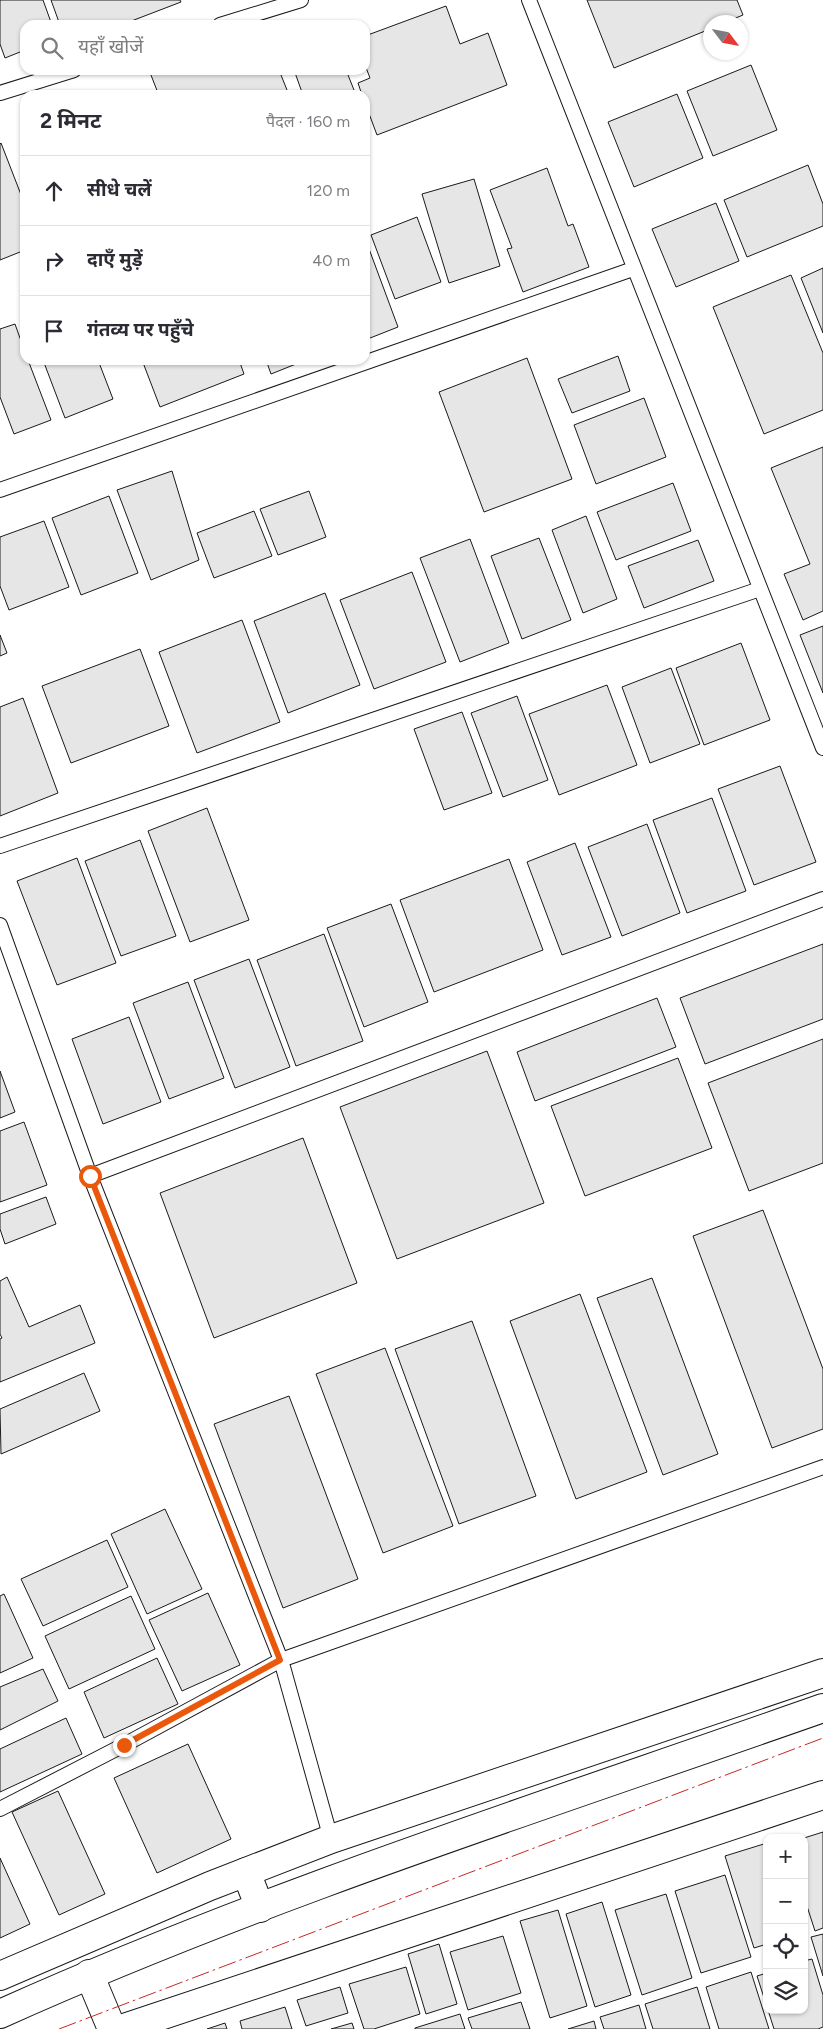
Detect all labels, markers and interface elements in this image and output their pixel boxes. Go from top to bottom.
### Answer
north arrow [703,15,748,60]
search box [20,20,370,75]
icon: search [38,34,66,62]
text: यहाँ खोजें [78,35,143,58]
text: 2 मिनट [40,108,101,133]
text: पैदल · 160 m [266,112,350,131]
icon: ahead [40,177,68,205]
text: सीधे चलें [87,178,151,201]
text: 120 m [307,181,350,200]
icon: right [40,247,68,275]
text: दाएँ मुड़ें [87,248,143,271]
text: 40 m [312,251,350,270]
icon: arrive [40,317,68,345]
text: गंतव्य पर पहुँचे [87,318,194,341]
route start [79,1165,102,1188]
route end [113,1734,136,1757]
map controls [763,1834,808,2014]
button: + [763,1834,808,1879]
button: − [763,1879,808,1924]
button: locate [763,1924,808,1969]
button: layers [763,1969,808,2014]

